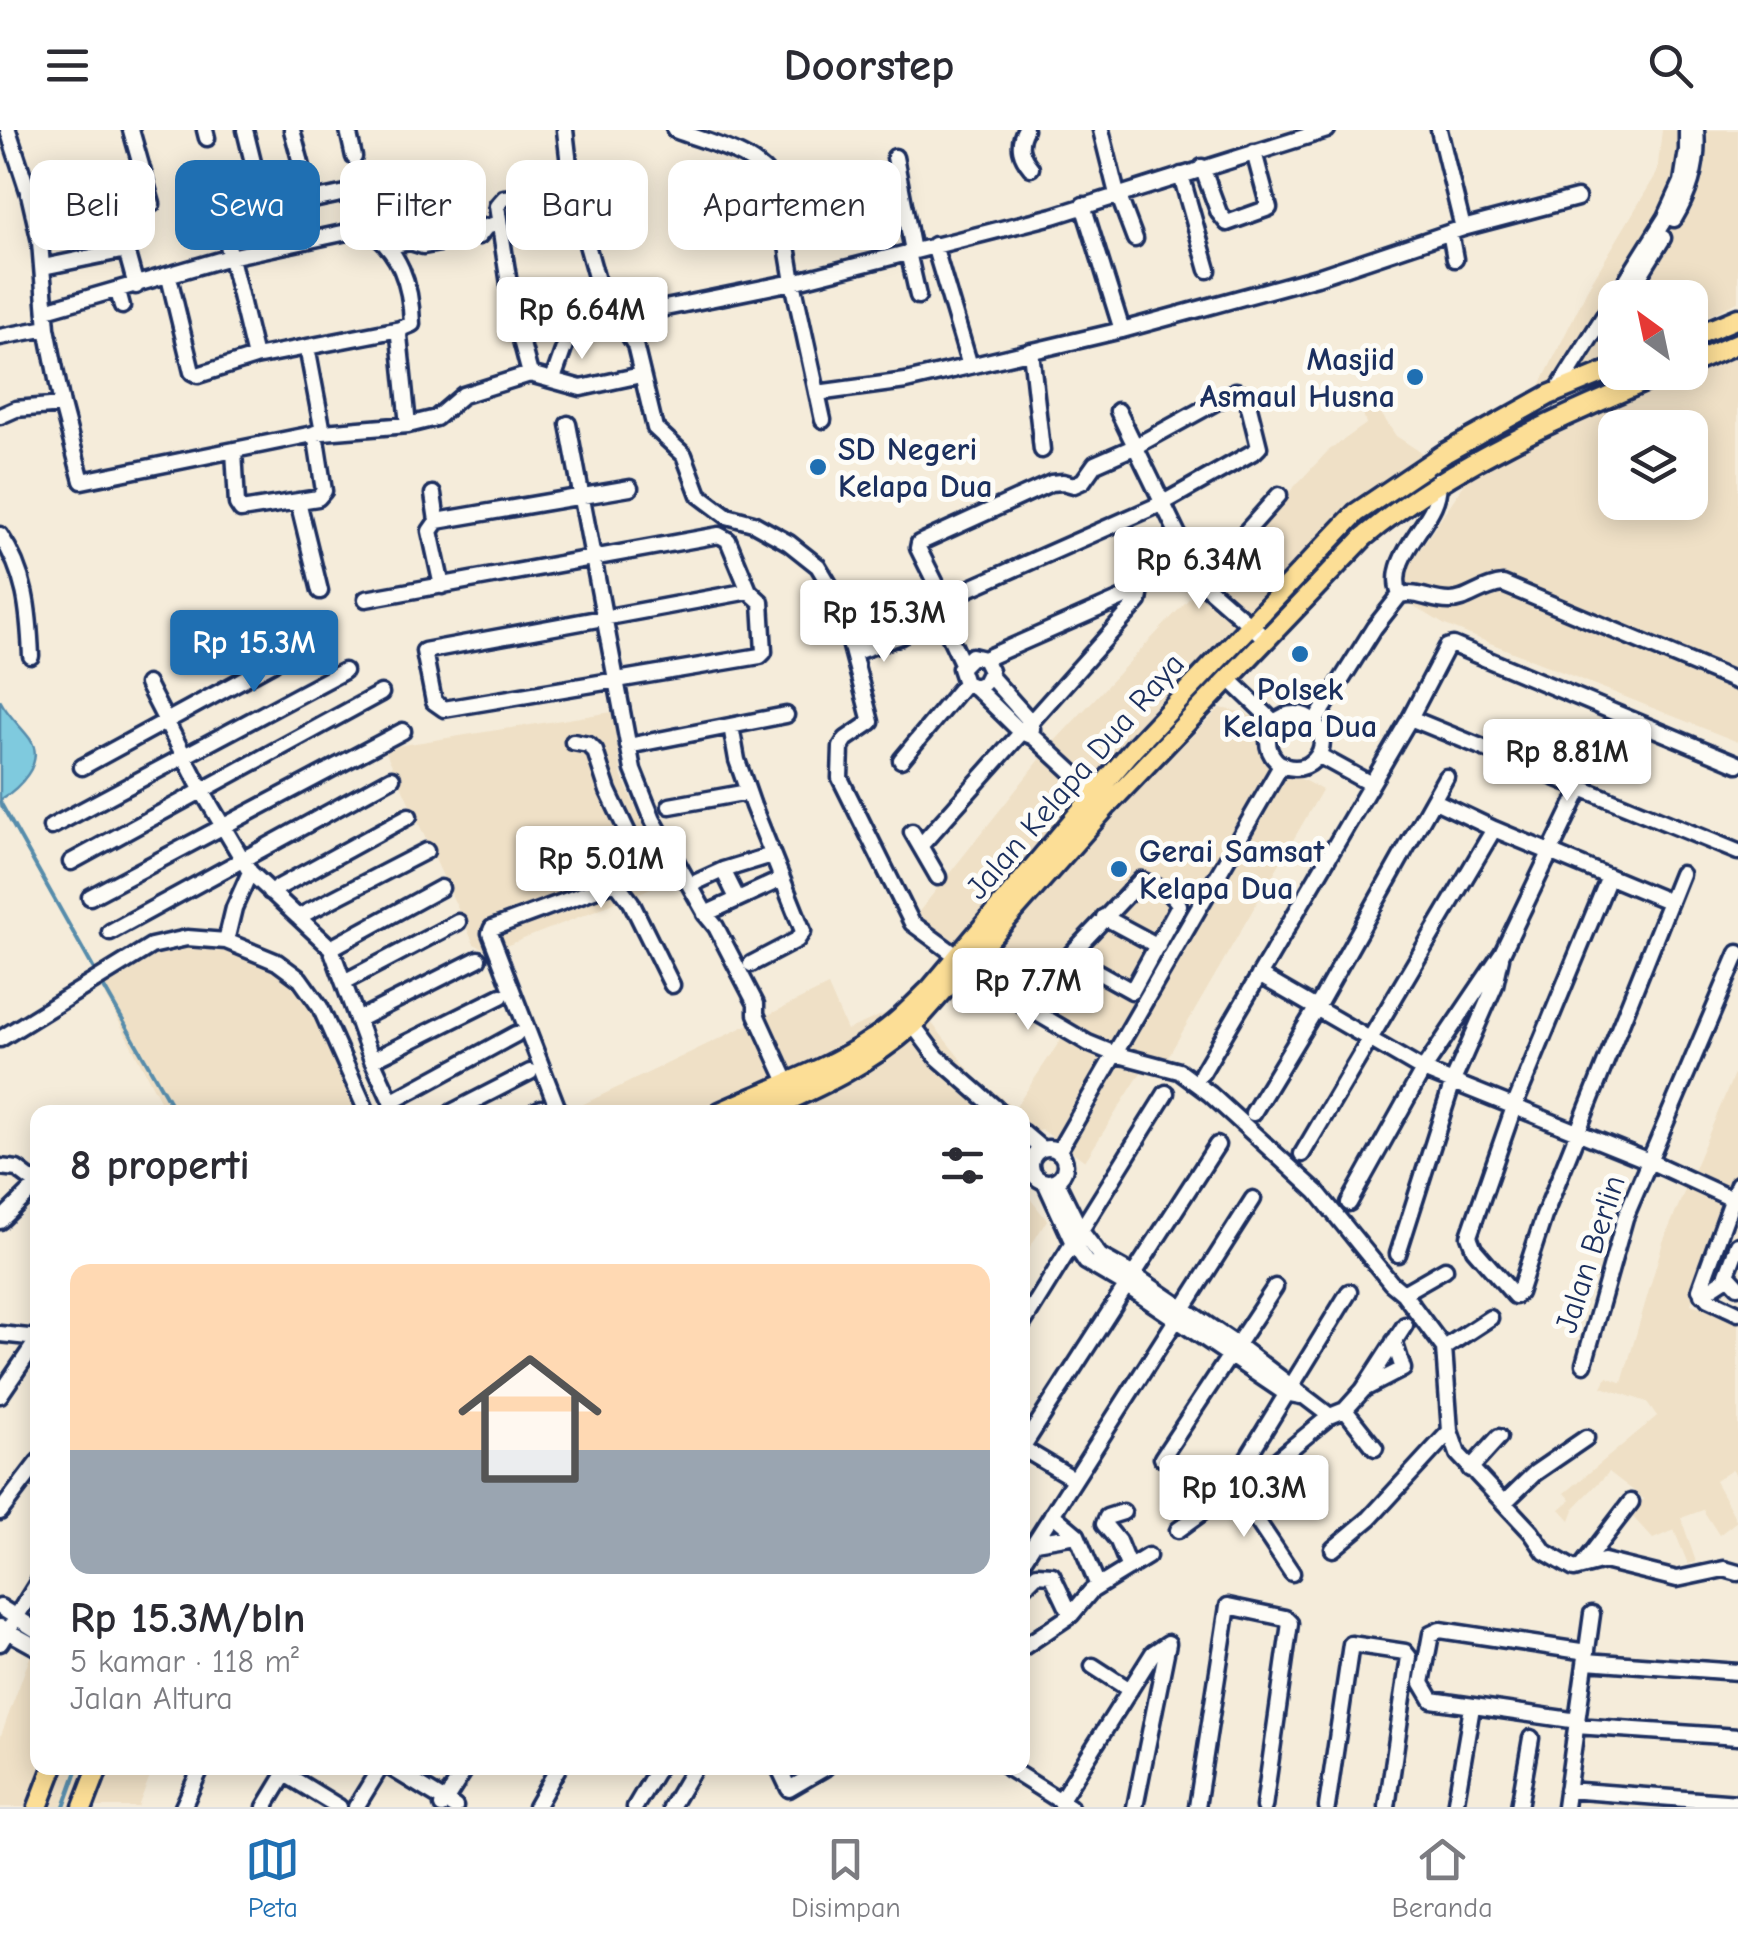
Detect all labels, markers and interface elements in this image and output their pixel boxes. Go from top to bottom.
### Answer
icon: menu [40,38,95,93]
icon: search [1643,38,1698,93]
text: Doorstep [783,39,955,91]
chip: Beli [30,160,155,250]
chip: Sewa [175,160,320,250]
chip: Filter [340,160,486,250]
chip: Baru [506,160,648,250]
chip: Apartemen [668,160,901,250]
pin: Rp 6.64M [479,277,685,362]
north arrow [1598,280,1708,390]
map controls [1598,280,1708,520]
text: Rp 6.64M [519,291,645,328]
place label: Masjid Asmaul Husna [1200,341,1395,415]
marker: Masjid Asmaul Husna [1404,366,1426,388]
button: layers [1598,410,1708,520]
place label: SD Negeri Kelapa Dua [838,431,993,505]
marker: SD Negeri Kelapa Dua [807,456,829,478]
pin: Rp 6.34M [1096,527,1302,612]
text: Rp 6.34M [1136,541,1262,578]
pin: Rp 15.3M [781,580,987,665]
text: Rp 15.3M [822,594,946,631]
pin: Rp 15.3M [151,610,357,695]
text: Rp 15.3M [192,624,316,661]
marker: Polsek Kelapa Dua [1289,643,1311,665]
street label: Jalan Kelapa Dua Raya [958,645,1192,907]
place label: Polsek Kelapa Dua [1223,671,1377,745]
pin: Rp 8.81M [1464,719,1670,804]
text: Rp 8.81M [1505,733,1629,770]
pin: Rp 5.01M [498,826,704,911]
place label: Gerai Samsat Kelapa Dua [1139,833,1325,907]
text: Rp 5.01M [538,840,664,877]
marker: Gerai Samsat Kelapa Dua [1108,858,1130,880]
pin: Rp 7.7M [936,948,1120,1033]
text: Rp 7.7M [974,962,1082,999]
icon: filters [935,1138,990,1193]
text: 8 properti [70,1141,250,1190]
street label: Jalan Berlin [1547,1170,1633,1338]
icon: home [440,1329,620,1509]
pin: Rp 10.3M [1141,1455,1347,1540]
text: Rp 10.3M [1182,1469,1306,1506]
text: Rp 15.3M/bln [70,1594,305,1643]
text: 5 kamar · 118 m² [70,1643,299,1680]
text: Jalan Altura [70,1680,233,1717]
tab: Peta [245,1832,300,1924]
tab: Disimpan [791,1832,901,1924]
tab: Beranda [1391,1832,1493,1924]

